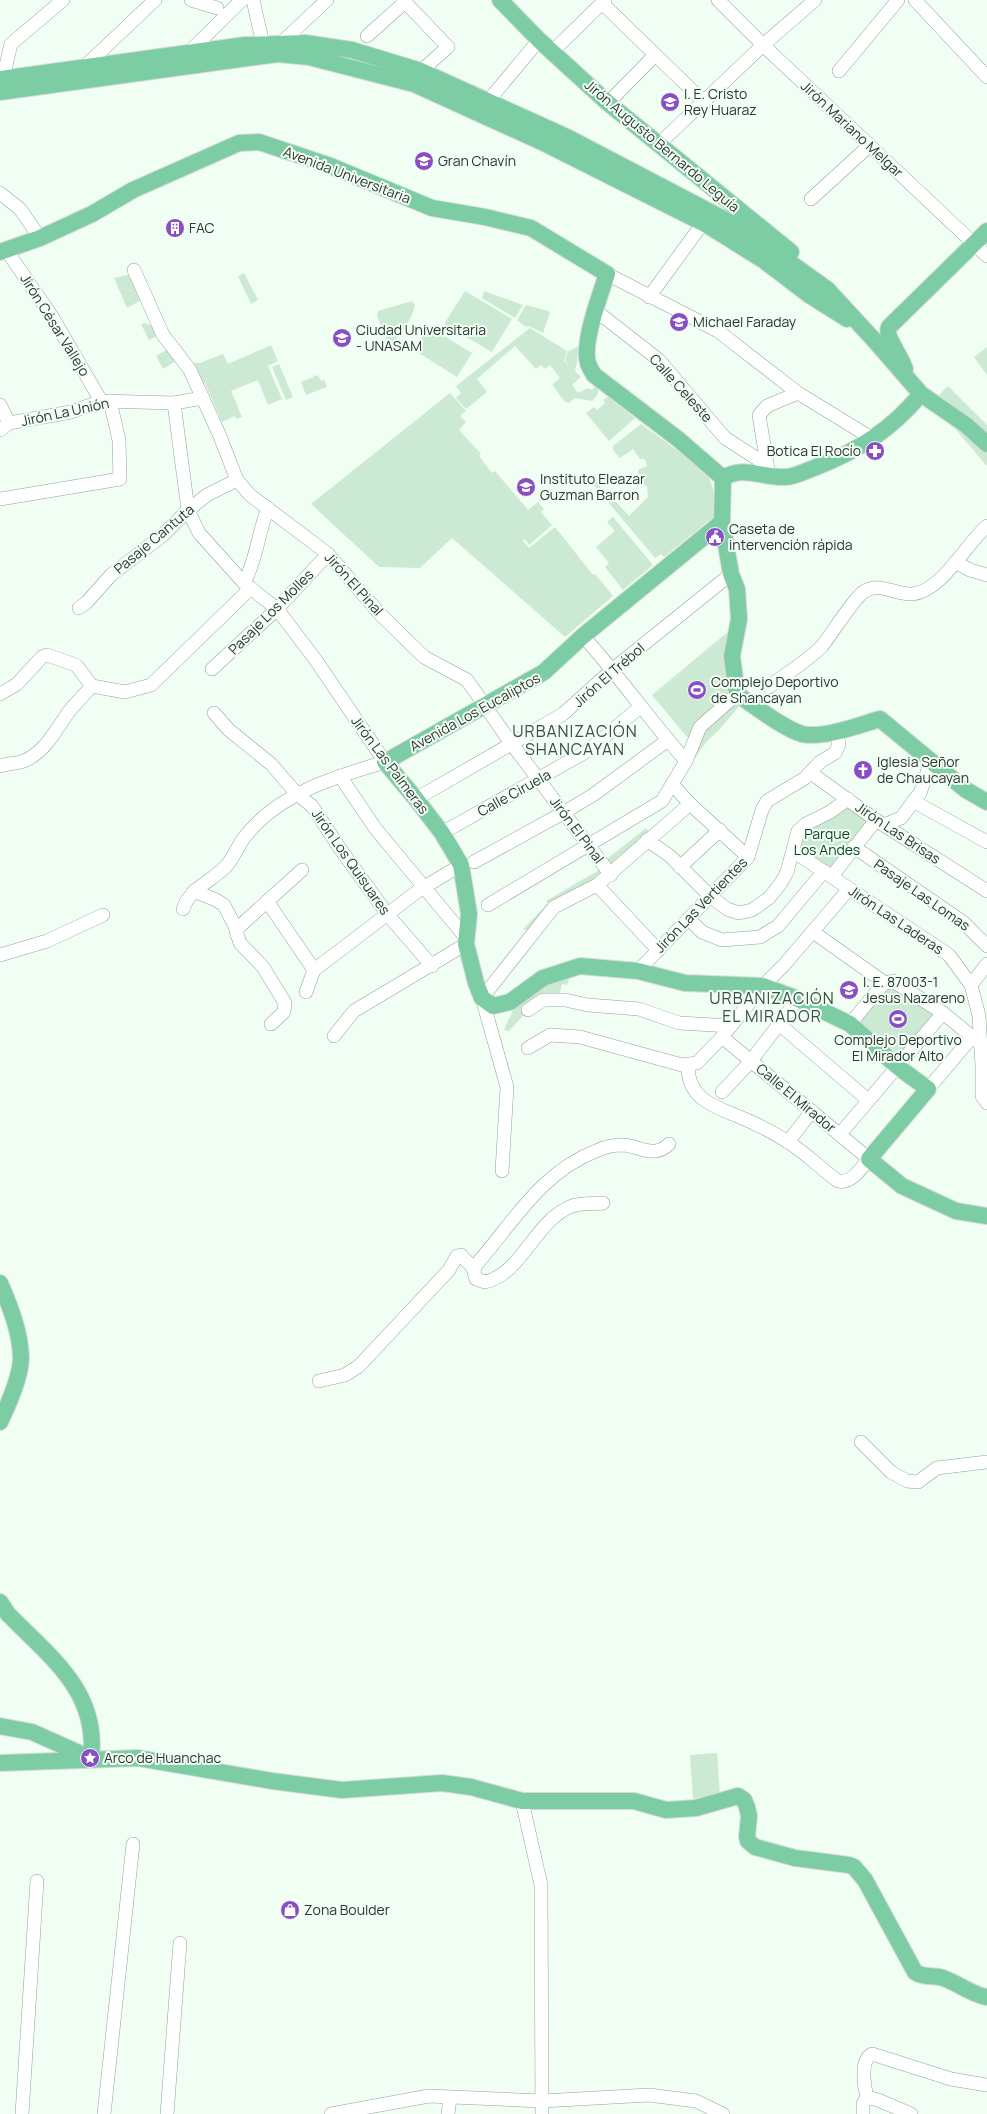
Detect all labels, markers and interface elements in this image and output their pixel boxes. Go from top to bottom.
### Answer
street label: Jirón Augusto Bernardo Leguía [581,75,744,216]
street label: Jirón Mariano Melgar [797,76,908,181]
place label: I. E. Cristo Rey Huaraz [684,84,757,119]
school or university icon: I. E. Cristo Rey Huaraz [659,91,681,113]
street label: Avenida Universitaria [281,141,414,208]
school or university icon: Gran Chavín [413,150,435,172]
place label: Gran Chavín [438,151,516,170]
building icon: FAC [164,217,186,239]
place label: FAC [189,218,215,237]
street label: Jirón César Vallejo [16,270,95,380]
school or university icon: Michael Faraday [668,311,690,333]
place label: Michael Faraday [693,312,797,331]
place label: Ciudad Universitaria - UNASAM [356,320,486,355]
school or university icon: Ciudad Universitaria - UNASAM [331,327,353,349]
street label: Calle Celeste [646,349,717,426]
street label: Jirón La Unión [19,393,111,430]
pharmacy icon: Botica El Rocío [864,440,886,462]
place label: Botica El Rocío [767,441,861,460]
place label: Instituto Eleazar Guzman Barron [540,469,645,504]
school or university icon: Instituto Eleazar Guzman Barron [515,476,537,498]
street label: Pasaje Cantuta [110,500,198,578]
place label: Caseta de intervención rápida [729,519,853,554]
public building icon: Caseta de intervención rápida [704,526,726,548]
street label: Jirón El Pinal [321,548,388,619]
street label: Pasaje Los Molles [224,565,317,658]
street label: Jirón El Trébol [569,638,648,711]
street label: Avenida Los Eucaliptos [406,668,543,755]
place label: Complejo Deportivo de Shancayan [711,672,838,707]
sports icon: Complejo Deportivo de Shancayan [686,679,708,701]
street label: Jirón Las Palmeras [347,712,434,818]
district label: URBANIZACIÓN SHANCAYAN [512,720,638,760]
place label: Iglesia Señor de Chaucayan [877,752,969,787]
church icon: Iglesia Señor de Chaucayan [852,759,874,781]
street label: Calle Ciruela [474,765,554,821]
street label: Jirón El Pinal [546,792,609,867]
street label: Jirón Las Brisas [852,797,944,868]
street label: Jirón Los Quisuares [308,805,395,918]
park label: Parque Los Andes [794,824,860,859]
street label: Jirón Las Vertientes [650,853,751,957]
street label: Pasaje Las Lomas [871,854,974,935]
street label: Jirón Las Laderas [845,881,947,958]
place label: I. E. 87003-1 Jesus Nazareno [863,972,965,1007]
school or university icon: I. E. 87003-1 Jesus Nazareno [838,979,860,1001]
district label: URBANIZACIÓN EL MIRADOR [709,987,835,1027]
sports icon: Complejo Deportivo El Mirador Alto [887,1008,909,1030]
place label: Complejo Deportivo El Mirador Alto [834,1030,962,1065]
street label: Calle El Mirador [752,1059,840,1137]
place icon: Arco de Huanchac [79,1747,101,1769]
place label: Arco de Huanchac [104,1748,221,1767]
shop icon: Zona Boulder [279,1899,301,1921]
place label: Zona Boulder [304,1900,390,1919]

